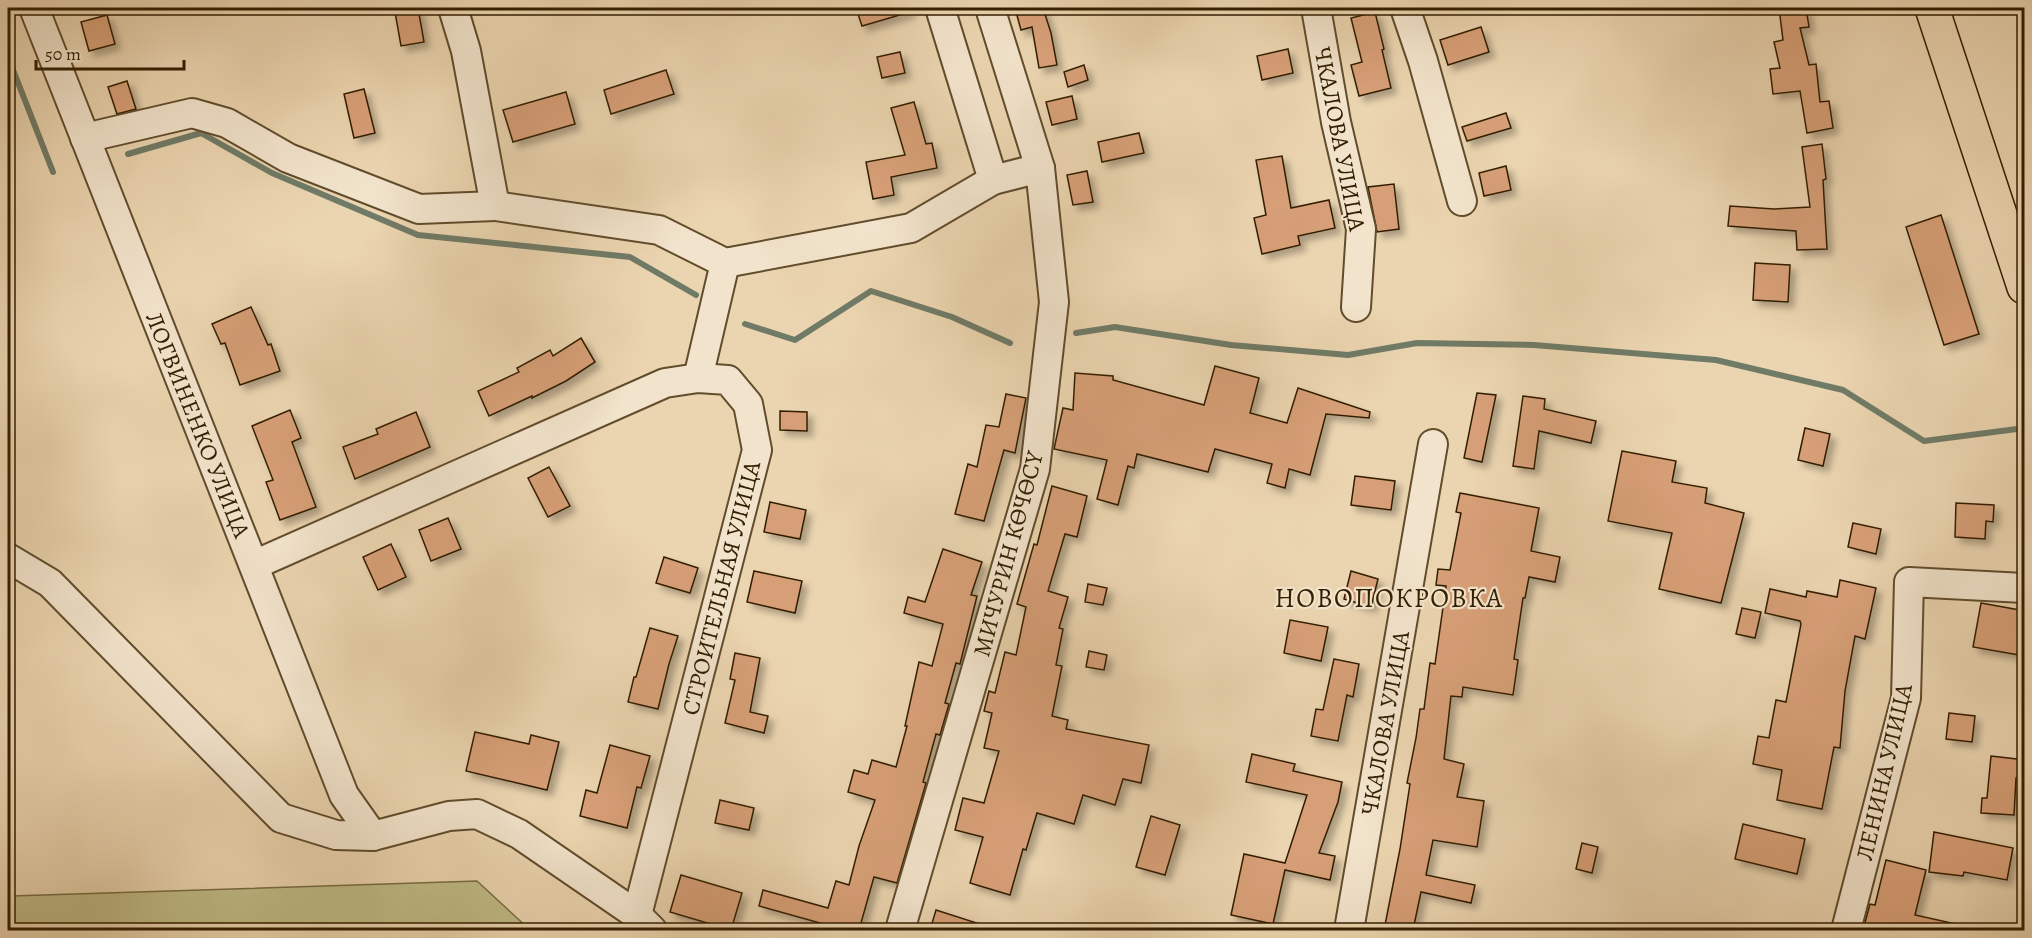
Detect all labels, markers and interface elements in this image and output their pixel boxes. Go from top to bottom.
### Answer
scale bar [36,33,184,71]
text: 50 m [45,42,81,66]
street label: ЧКАЛОВА УЛИЦА [1306,44,1374,235]
street label: ЛОГВИНЕНКО УЛИЦА [138,307,258,544]
street label: МИЧУРИН КӨЧӨСҮ [965,447,1051,660]
street label: СТРОИТЕЛЬНАЯ УЛИЦА [674,457,768,718]
district label: НОВОПОКРОВКА [1274,580,1504,616]
street label: ЧКАЛОВА УЛИЦА [1353,627,1417,818]
street label: ЛЕНИНА УЛИЦА [1848,680,1920,863]

